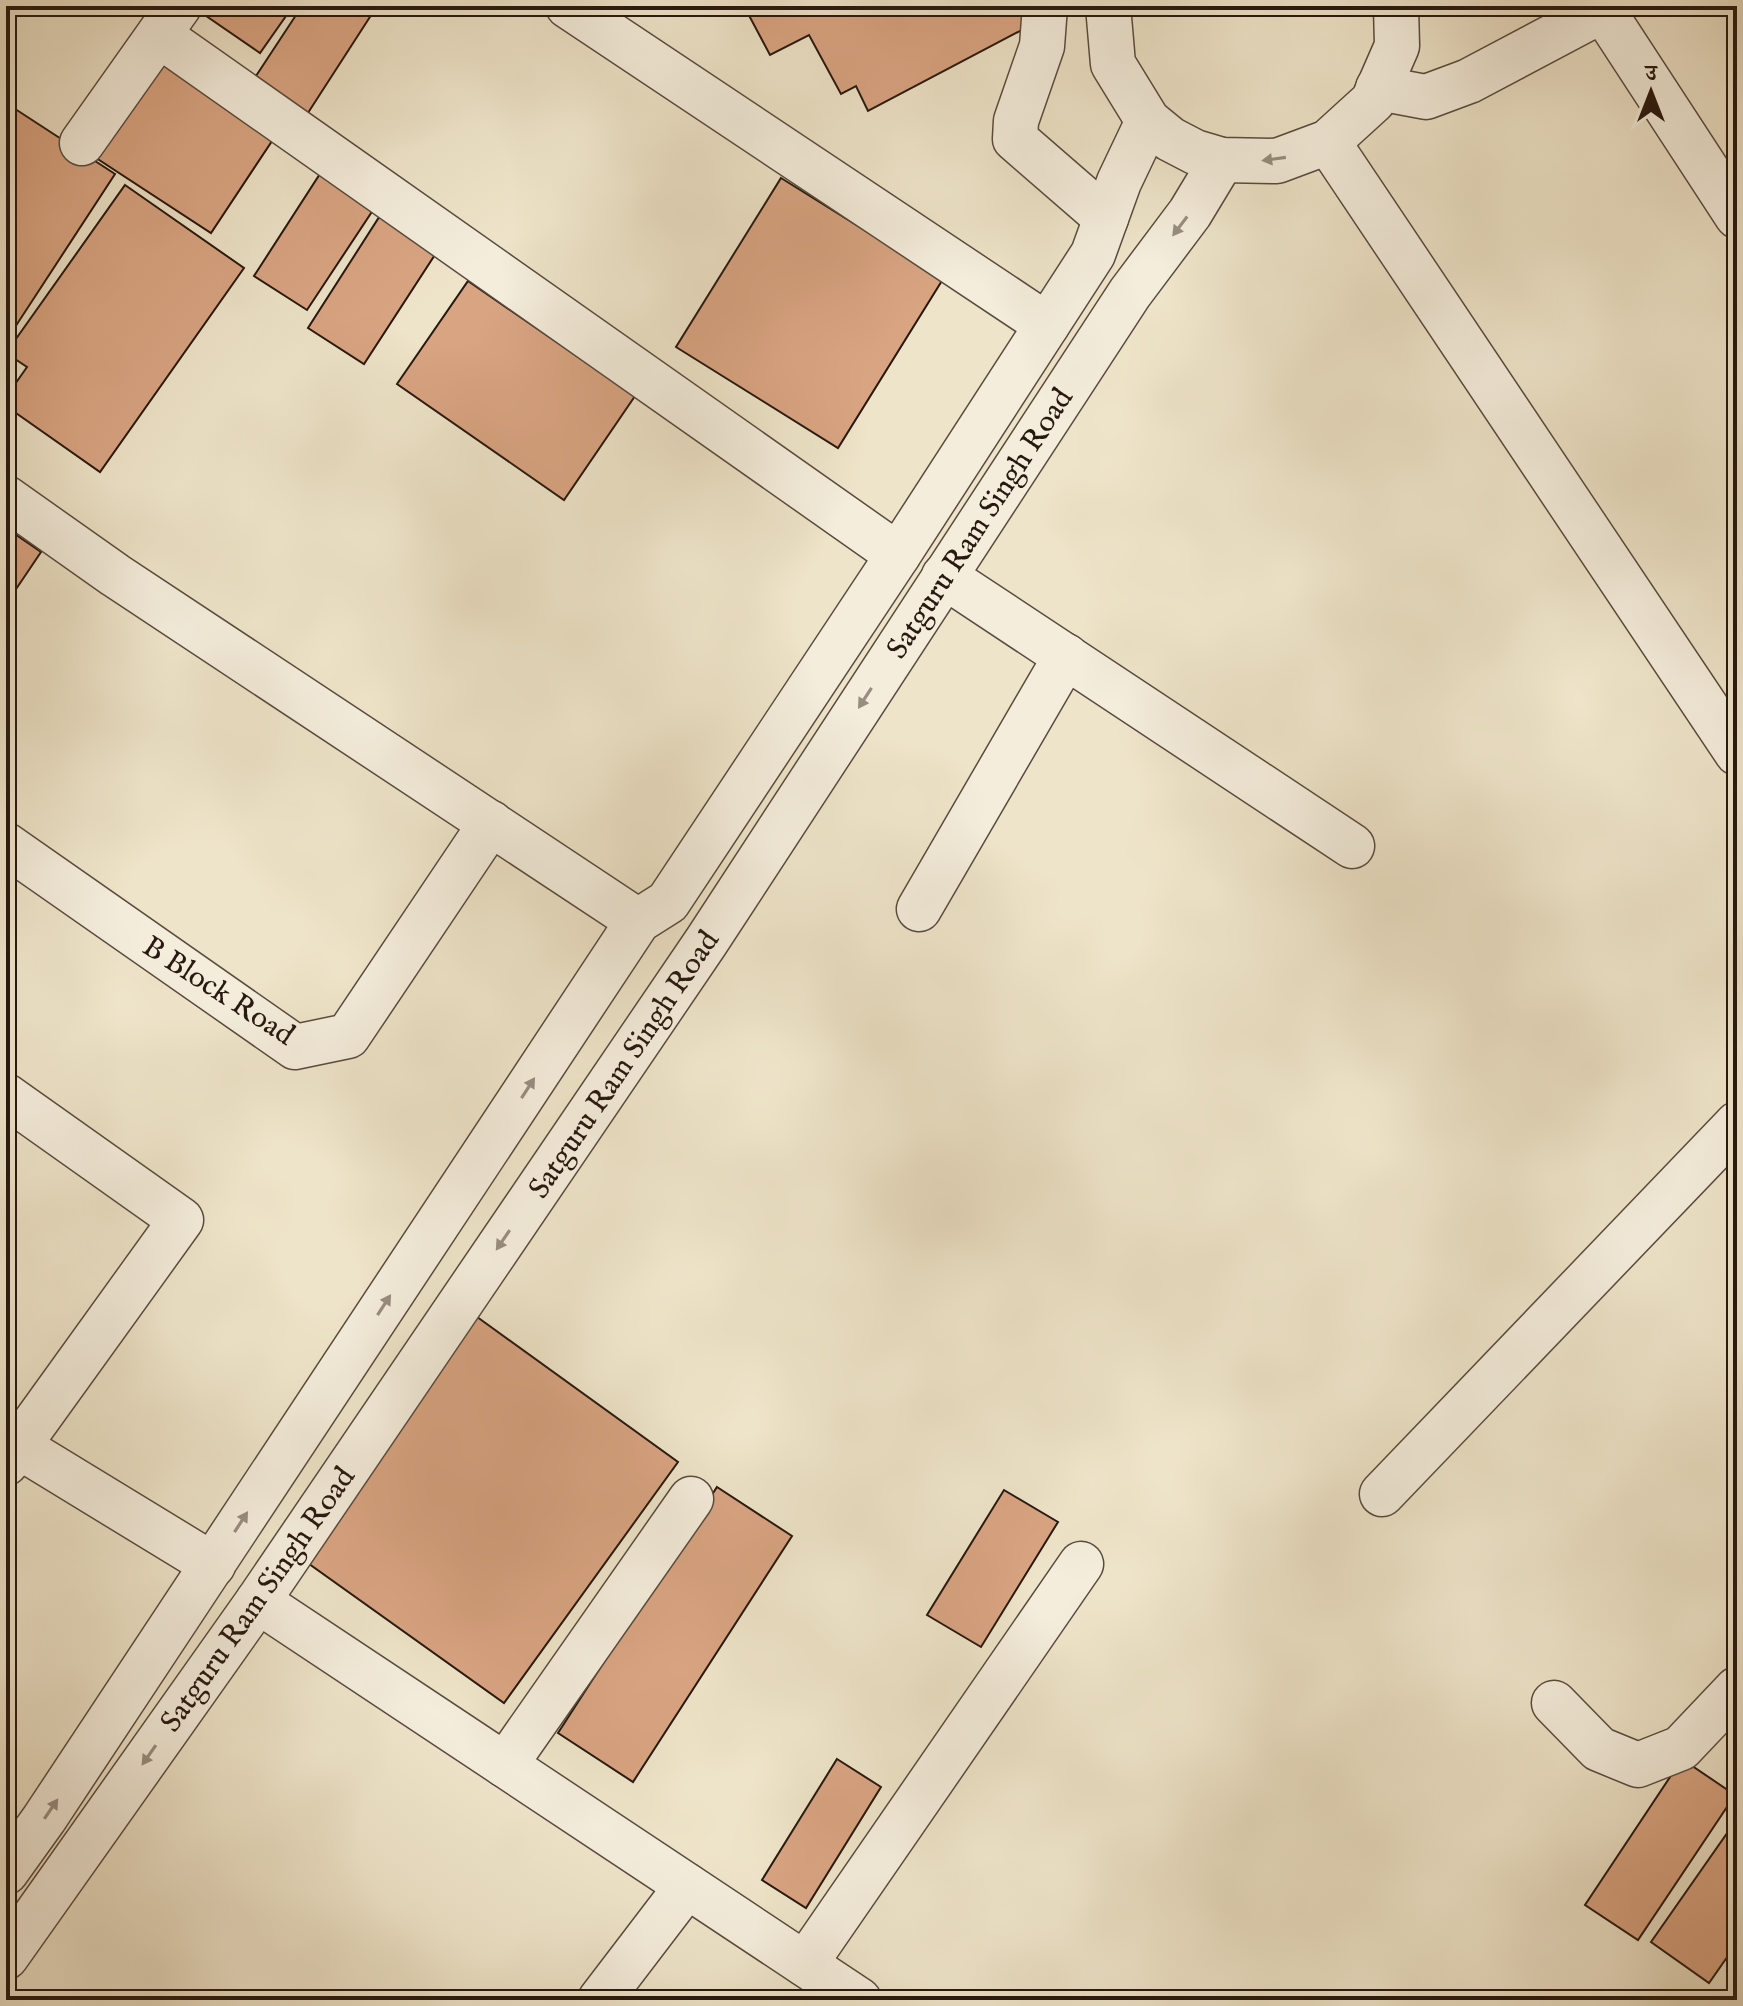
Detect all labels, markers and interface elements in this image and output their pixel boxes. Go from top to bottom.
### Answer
north arrow [1611,52,1691,132]
text: उ [1643,60,1658,88]
one-way arrow [1261,153,1286,166]
one-way arrow [1173,216,1189,236]
street label: Satguru Ram Singh Road [879,381,1083,667]
one-way arrow [858,687,873,709]
street label: Satguru Ram Singh Road [521,923,729,1206]
street label: B Block Road [135,928,302,1055]
one-way arrow [520,1077,534,1099]
one-way arrow [496,1230,511,1251]
one-way arrow [377,1294,391,1316]
street label: Satguru Ram Singh Road [153,1459,365,1740]
one-way arrow [233,1511,248,1532]
one-way arrow [142,1744,157,1765]
one-way arrow [43,1798,58,1819]

